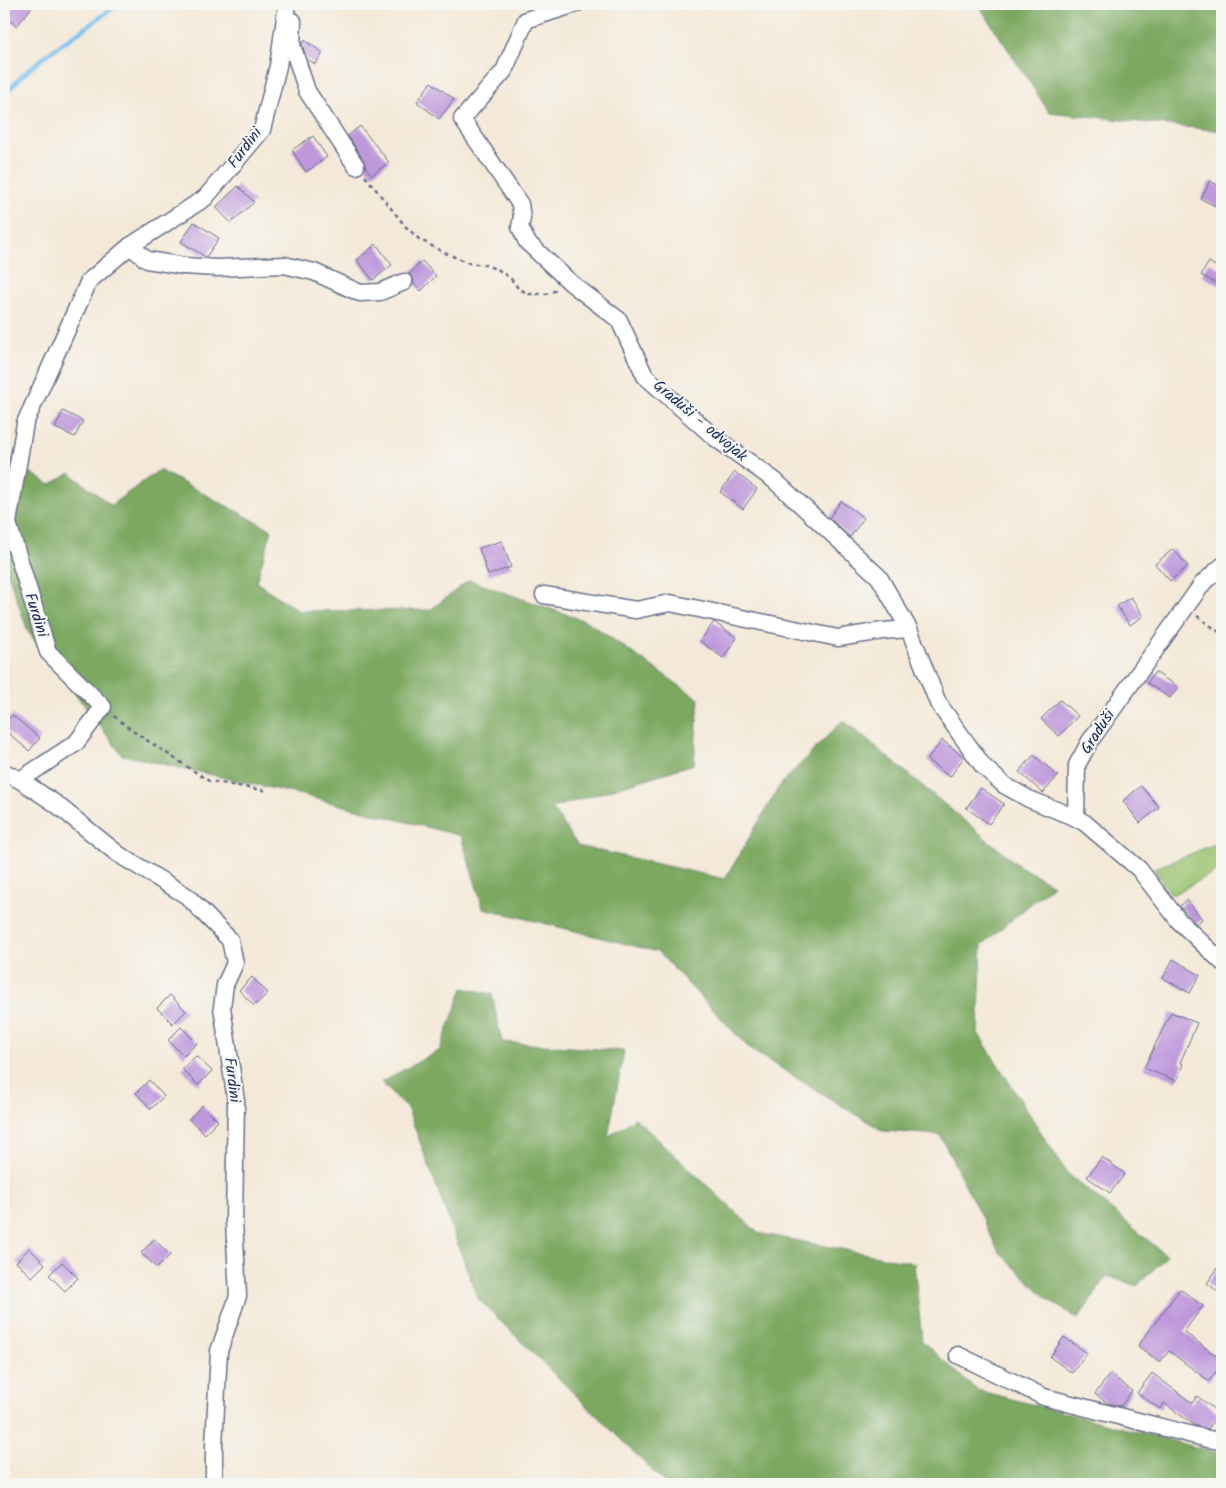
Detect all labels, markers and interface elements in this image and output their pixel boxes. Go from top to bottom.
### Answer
street label: Furdini [221,121,269,174]
street label: Graduši - odvojak [647,374,753,469]
street label: Furdini [17,590,55,642]
street label: Graduši [1074,704,1122,759]
street label: Furdini [217,1056,247,1105]

